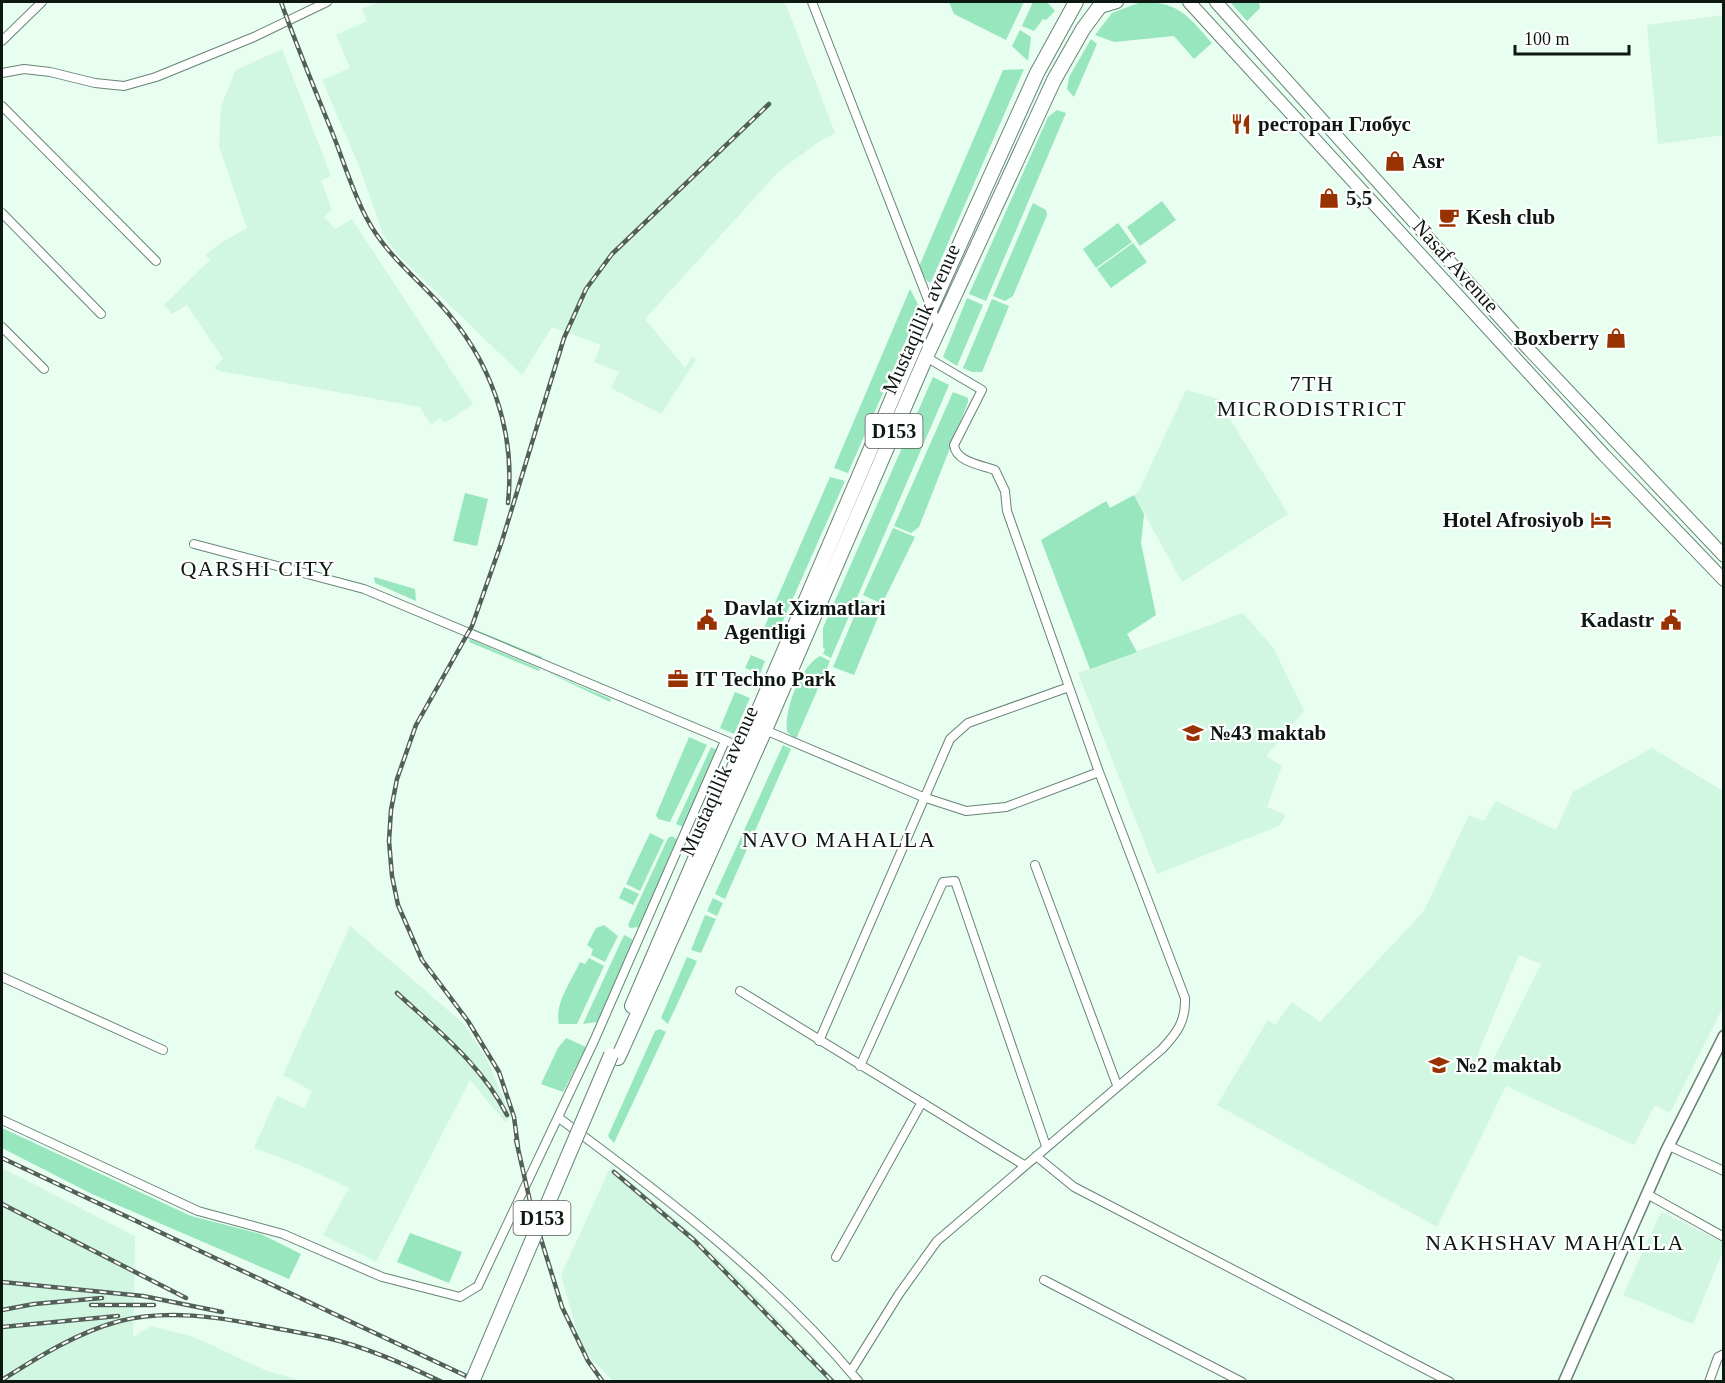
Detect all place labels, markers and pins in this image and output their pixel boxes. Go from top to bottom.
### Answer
restaurant icon: ресторан Глобус [1229,112,1253,136]
place label: ресторан Глобус [1258,112,1411,136]
shop icon: Asr [1383,149,1407,173]
place label: Asr [1412,149,1445,173]
shop icon: 5,5 [1317,186,1341,210]
place label: 5,5 [1346,186,1372,210]
cafe icon: Kesh club [1437,205,1461,229]
place label: Kesh club [1466,205,1555,229]
place label: Boxberry [1514,326,1599,350]
shop icon: Boxberry [1604,326,1628,350]
place label: Hotel Afrosiyob [1443,508,1584,532]
hotel icon: Hotel Afrosiyob [1589,508,1613,532]
place label: Davlat Xizmatlari Agentligi [724,596,886,644]
public building icon: Davlat Xizmatlari Agentligi [695,608,719,632]
place label: Kadastr [1581,608,1654,632]
public building icon: Kadastr [1659,608,1683,632]
office icon: IT Techno Park [666,667,690,691]
place label: IT Techno Park [695,667,836,691]
school or university icon: №43 maktab [1181,721,1205,745]
place label: №43 maktab [1210,721,1326,745]
school or university icon: №2 maktab [1427,1053,1451,1077]
place label: №2 maktab [1456,1053,1562,1077]

